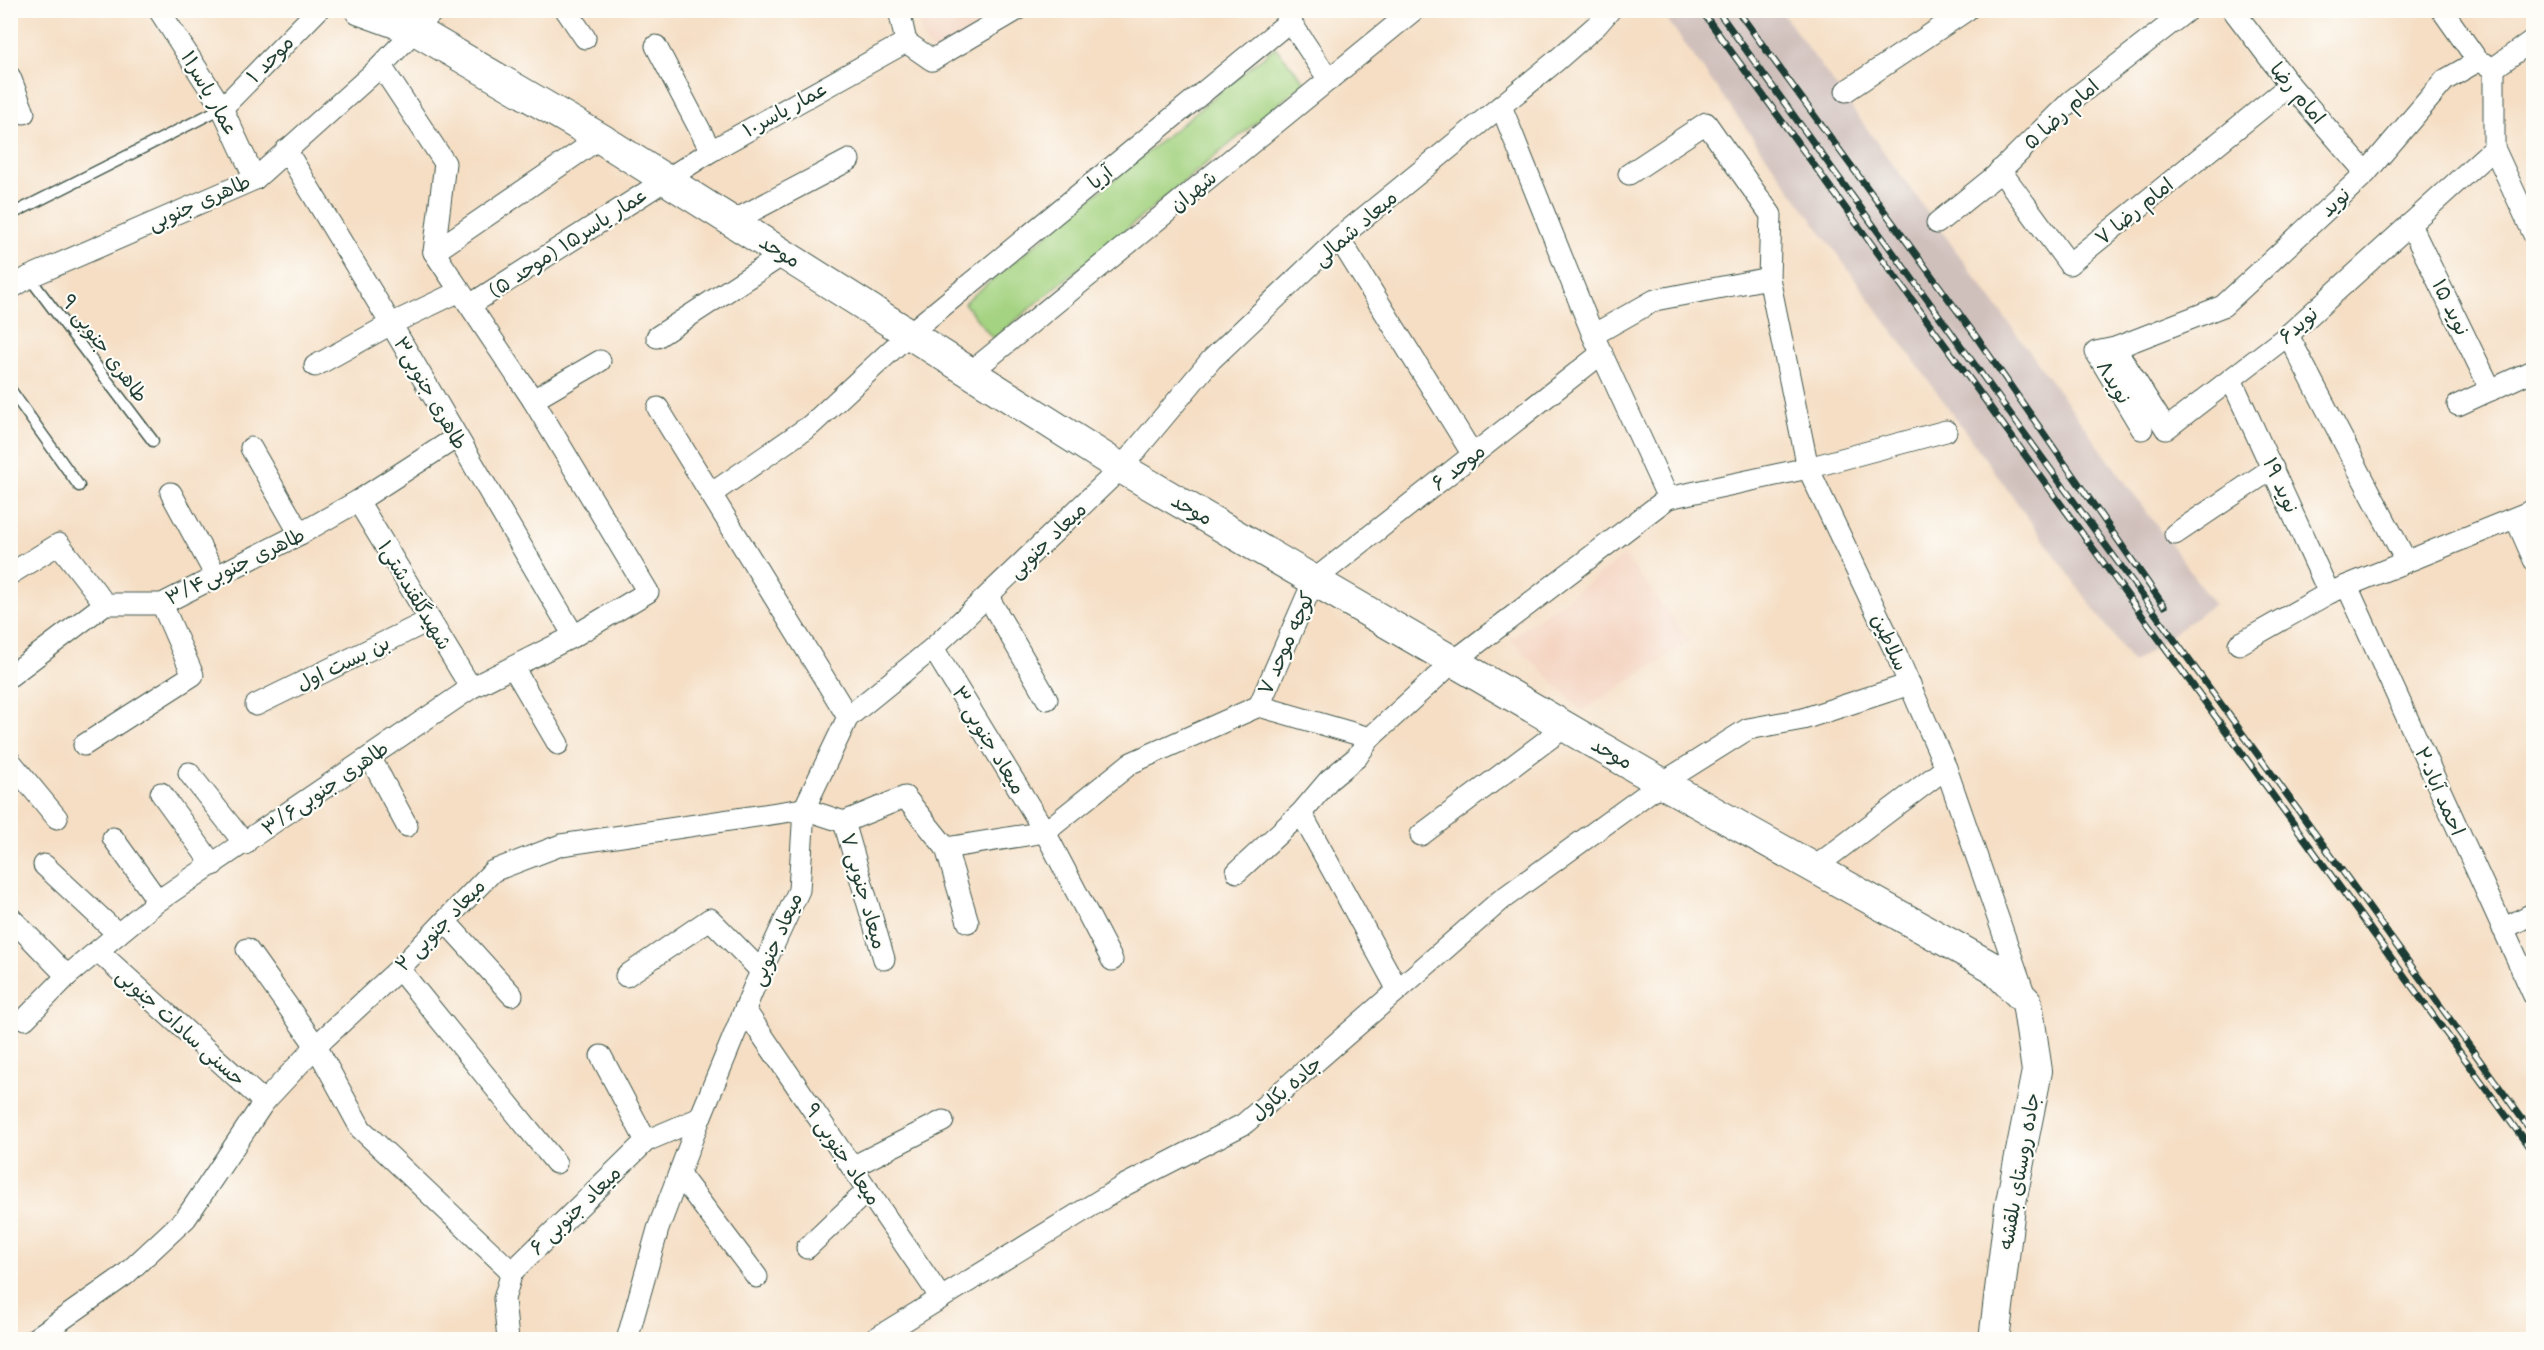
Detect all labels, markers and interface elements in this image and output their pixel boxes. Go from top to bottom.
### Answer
street label: موحد ۱ [240,29,299,88]
street label: عمار یاسر۱۱ [176,45,246,140]
street label: امام رضا [2263,56,2332,131]
street label: امام رضا ۵ [2017,72,2106,156]
street label: عمار یاسر۱۰ [737,74,832,142]
street label: آریا [1081,158,1118,194]
street label: شهران [1164,163,1221,217]
street label: طاهری جنوبی [143,167,255,237]
street label: امام رضا ۷ [2089,171,2180,252]
street label: عمار یاسر۱۵ (موحد ۵) [483,180,652,302]
street label: نوید [2314,181,2355,222]
street label: میعاد شمالی [1307,184,1402,272]
street label: موحد [755,228,806,273]
street label: نوید ۱۵ [2427,274,2477,339]
street label: طاهری جنوبی ۹ [55,288,155,408]
street label: نوید۶ [2272,300,2323,349]
street label: طاهری جنوبی۳ [387,331,475,455]
street label: نوید۸ [2092,355,2138,408]
street label: موحد ۶ [1425,437,1490,496]
street label: نوید ۱۹ [2258,453,2306,517]
street label: موحد [1167,486,1218,530]
street label: میعاد جنوبی [1002,495,1092,585]
street label: طاهری جنوبی۳/۴ [161,520,309,612]
street label: شهیدگلقندشتی۱ [372,535,459,655]
street label: کوچه موحد ۷ [1251,587,1320,699]
street label: سلاطین [1866,609,1915,674]
street label: بن بست اول [292,628,394,696]
street label: میعاد جنوبی ۳ [946,680,1032,800]
street label: موحد [1587,730,1638,774]
street label: طاهری جنوبی۳/۶ [256,734,394,842]
street label: احمد آباد۲۰ [2410,742,2472,839]
street label: میعاد جنوبی ۷ [834,830,894,952]
street label: میعاد جنوبی ۲ [389,872,491,978]
street label: میعاد جنوبی [743,888,809,990]
street label: حسنی سادات جنوبی [110,961,252,1093]
street label: جاده بکاول [1244,1049,1326,1125]
street label: جاده روستای بلقشه [1991,1090,2045,1251]
street label: میعاد جنوبی ۹ [798,1097,888,1211]
street label: میعاد جنوبی ۶ [523,1159,627,1261]

